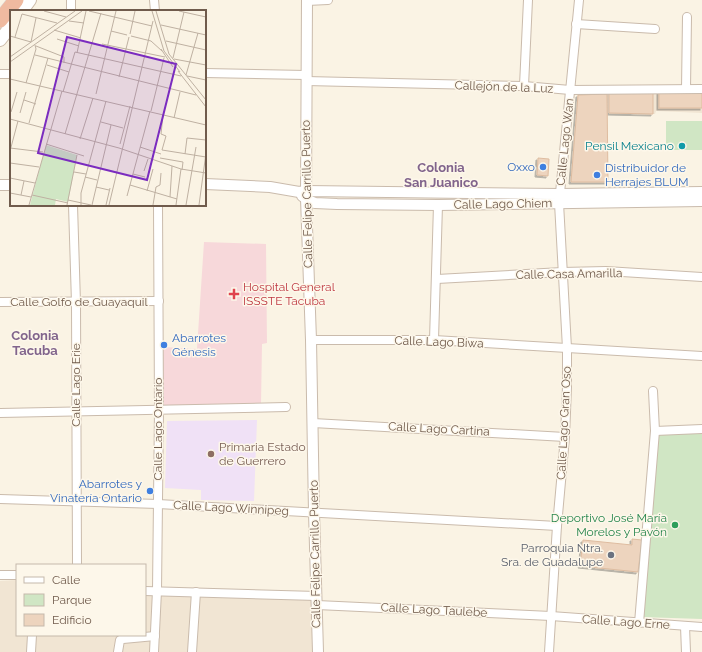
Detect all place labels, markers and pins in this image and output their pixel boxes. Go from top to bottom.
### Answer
place label: Pensil Mexicano [585,139,674,153]
marker: Pensil Mexicano [677,141,687,151]
place label: Oxxo [507,160,535,174]
place label: Distribuidor de Herrajes BLUM [605,161,689,189]
marker: Oxxo [538,162,548,172]
marker: Distribuidor de Herrajes BLUM [592,170,602,180]
place label: Hospital General ISSSTE Tacuba [243,280,336,308]
marker: Hospital General ISSSTE Tacuba [228,288,240,300]
place label: Abarrotes Génesis [172,331,226,359]
marker: Abarrotes Génesis [159,340,169,350]
place label: Primaria Estado de Guerrero [219,440,306,468]
marker: Primaria Estado de Guerrero [206,449,216,459]
place label: Abarrotes y Vinatería Ontario [50,477,142,505]
marker: Abarrotes y Vinatería Ontario [145,486,155,496]
place label: Deportivo José María Morelos y Pavón [551,511,667,539]
marker: Deportivo José María Morelos y Pavón [670,520,680,530]
place label: Parroquia Ntra. Sra. de Guadalupe [501,541,603,569]
marker: Parroquia Ntra. Sra. de Guadalupe [606,550,616,560]

